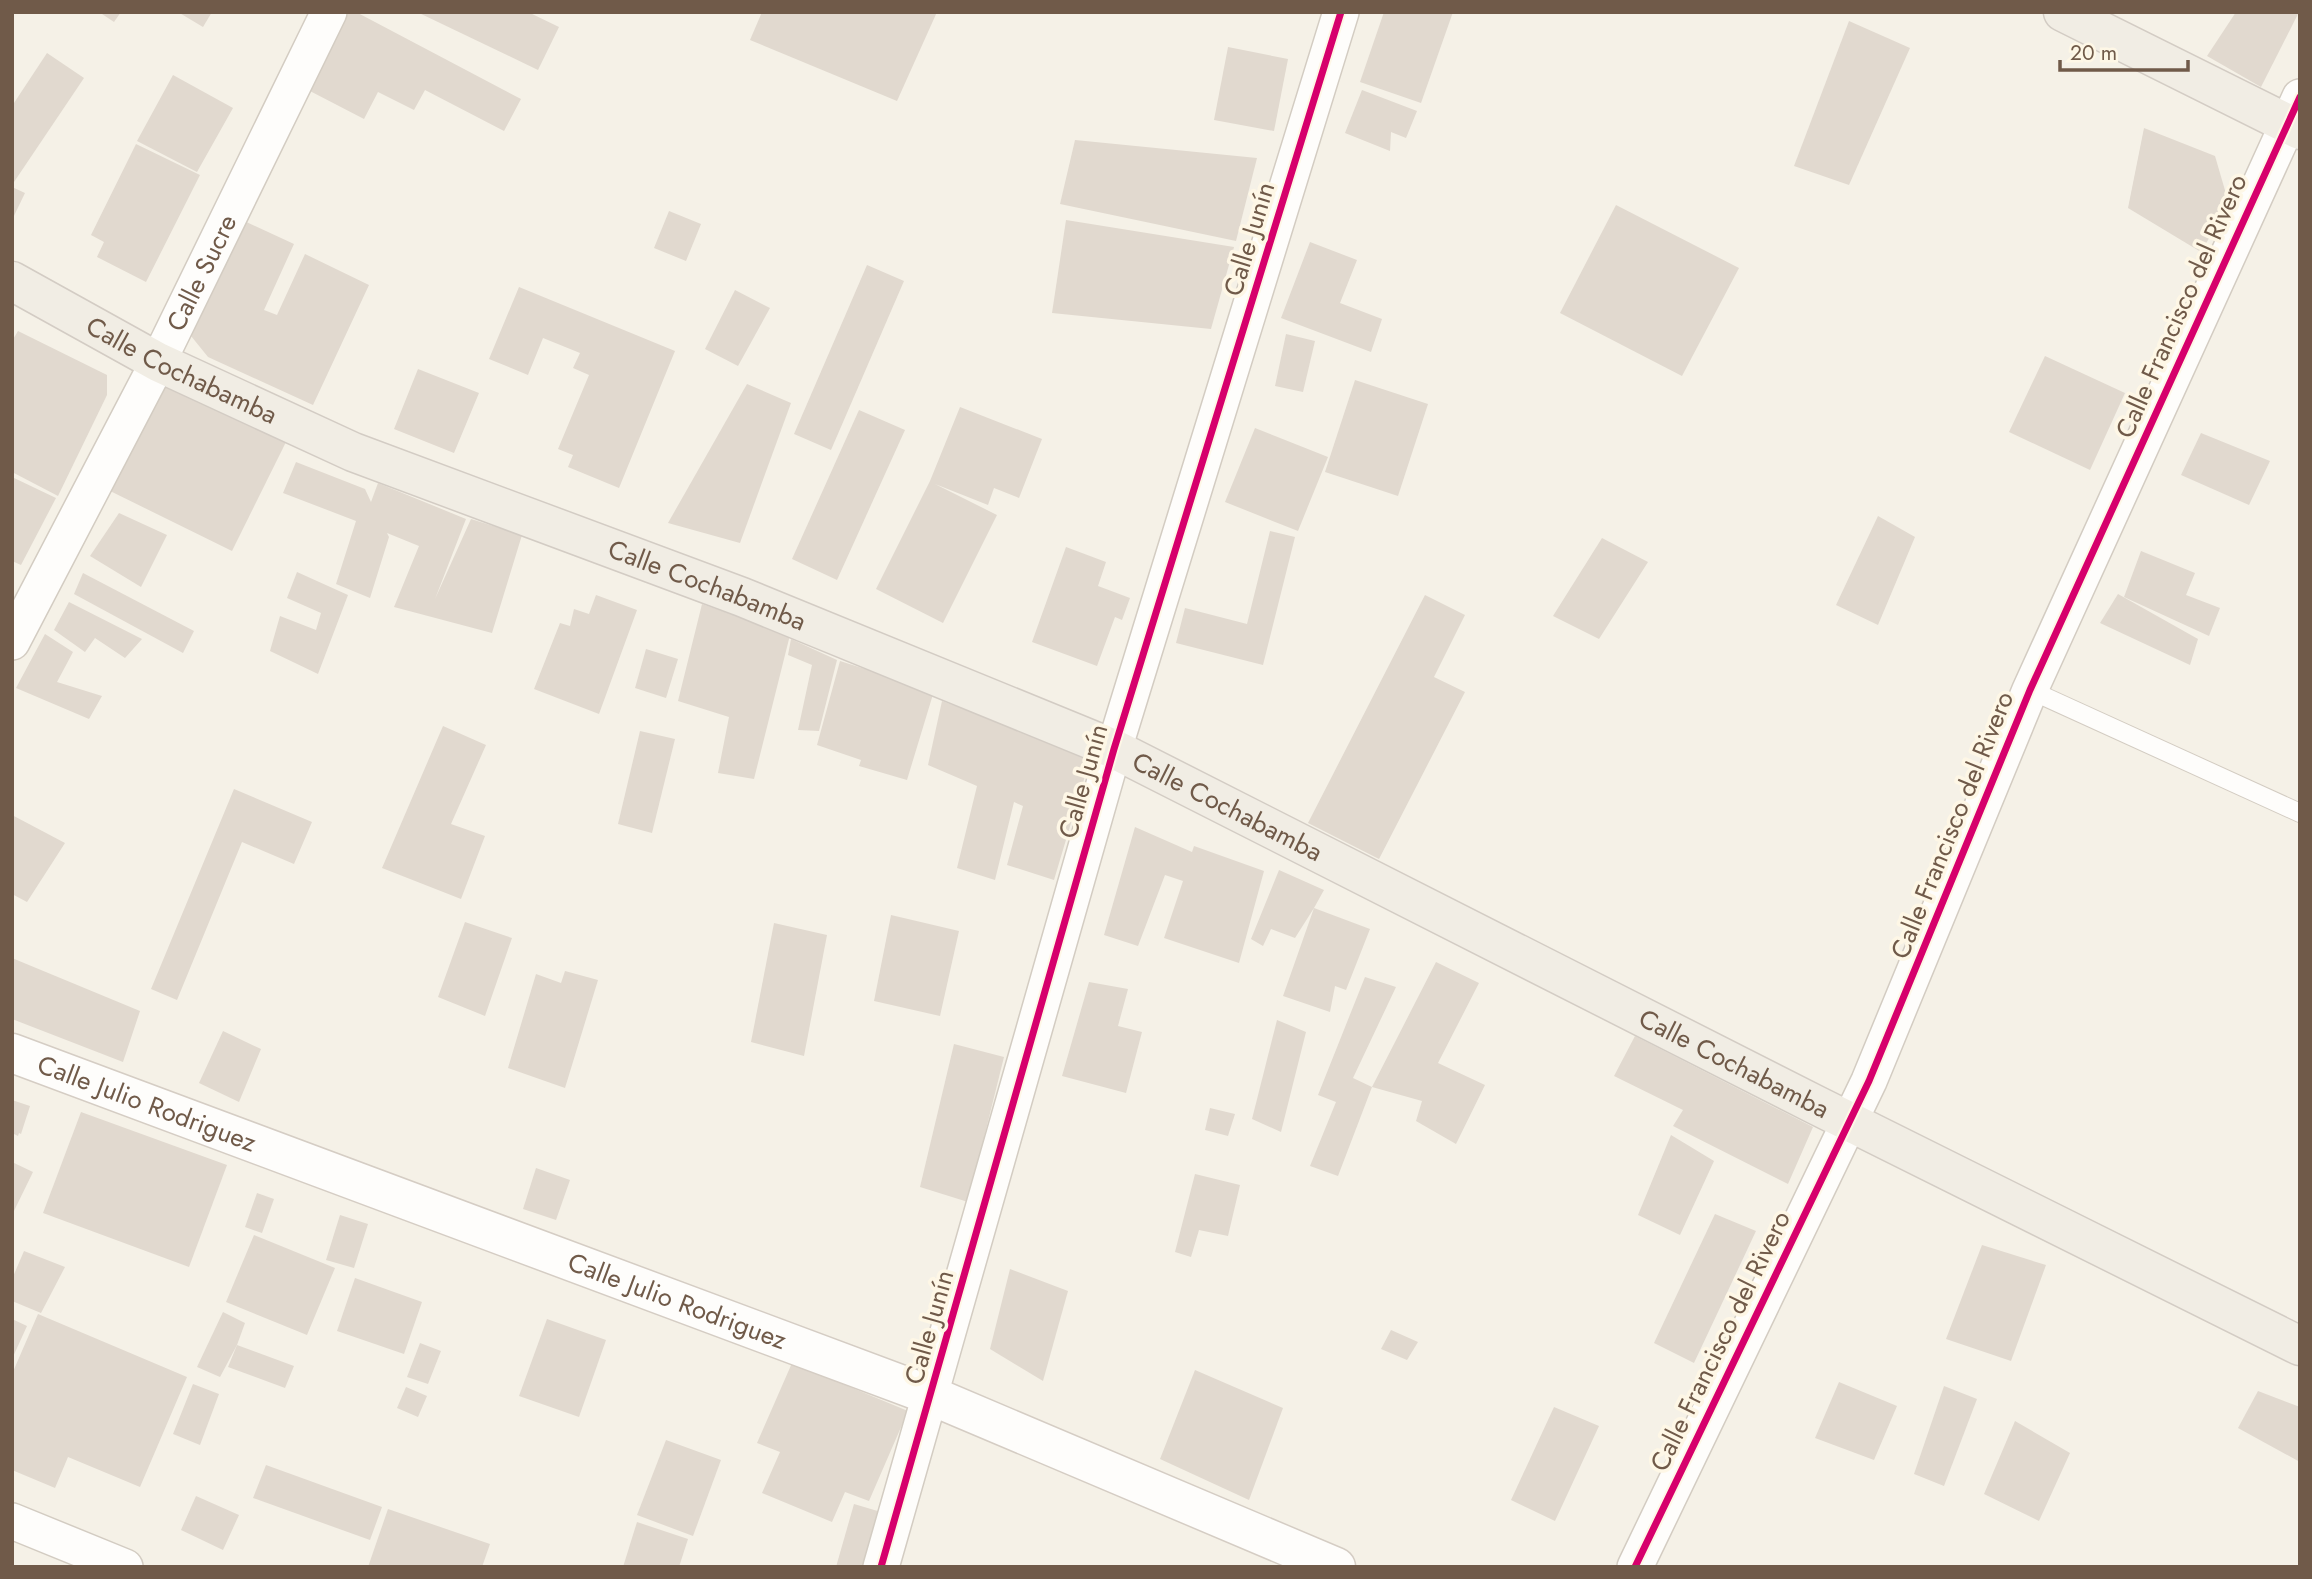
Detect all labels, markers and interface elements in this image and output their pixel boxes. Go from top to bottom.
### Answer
scale bar [2060,28,2188,72]
text: 20 m [2070,38,2117,68]
street label: Calle Francisco del Rivero [2106,168,2256,444]
street label: Calle Junín [1214,177,1284,301]
street label: Calle Sucre [157,208,246,338]
street label: Calle Cochabamba [79,307,284,434]
street label: Calle Cochabamba [603,530,812,640]
street label: Calle Francisco del Rivero [1881,685,2023,965]
street label: Calle Junín [1049,719,1117,843]
street label: Calle Cochabamba [1126,742,1329,871]
street label: Calle Cochabamba [1632,999,1836,1128]
street label: Calle Julio Rodriguez [32,1045,262,1161]
street label: Calle Francisco del Rivero [1640,1204,1800,1478]
street label: Calle Julio Rodriguez [562,1243,792,1359]
street label: Calle Junín [895,1265,963,1389]

